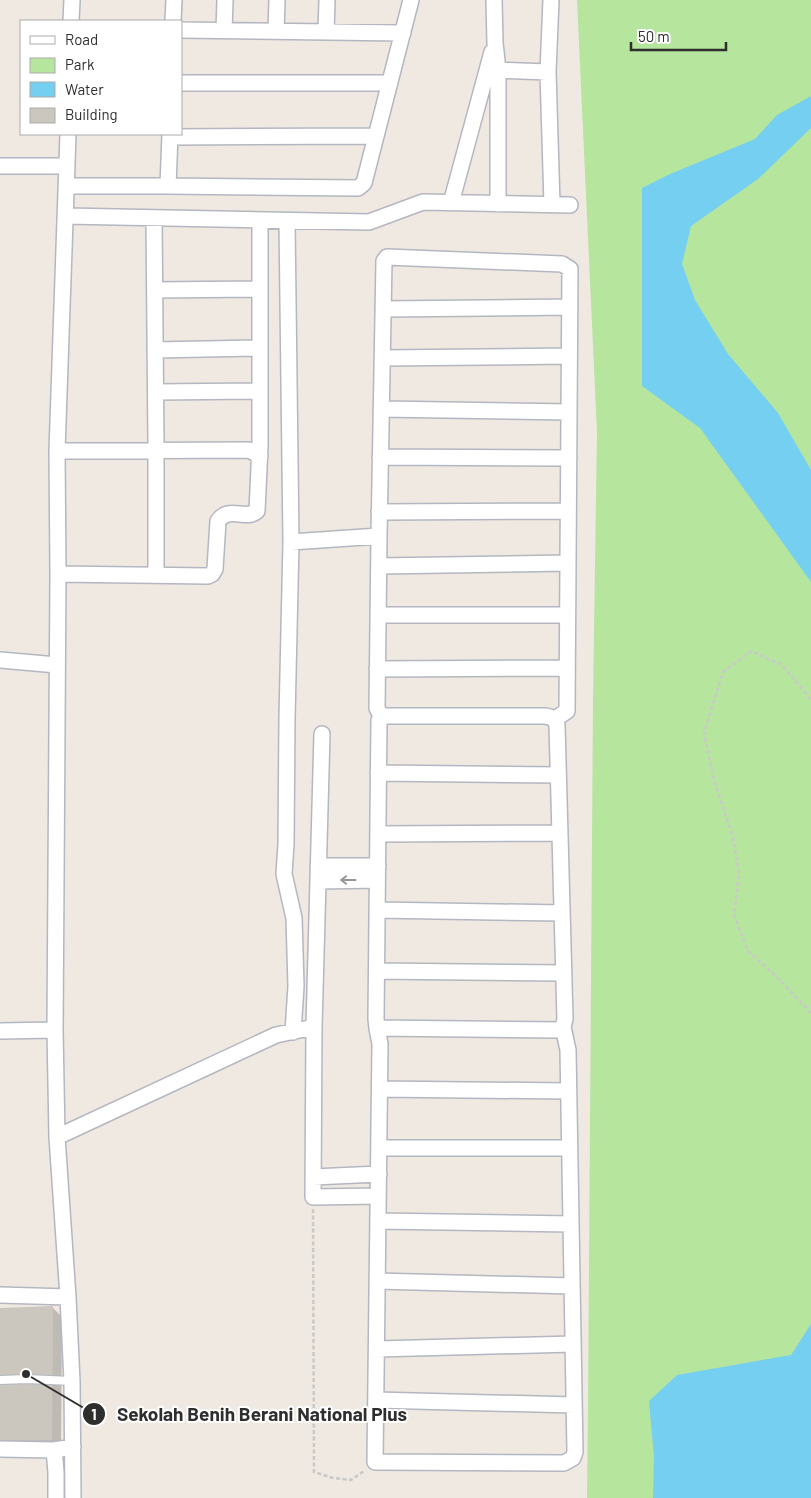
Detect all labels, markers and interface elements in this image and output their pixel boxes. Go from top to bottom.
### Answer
legend [20,20,182,135]
scale bar [631,20,726,52]
text: 50 m [638,27,670,45]
text: Road [65,30,98,48]
text: Park [65,55,95,73]
text: Water [65,80,104,98]
text: Building [65,105,118,123]
one-way arrow [340,875,356,885]
callout: Sekolah Benih Berani National Plus [81,1397,417,1431]
text: Sekolah Benih Berani National Plus [117,1402,407,1425]
text: 1 [91,1405,97,1423]

